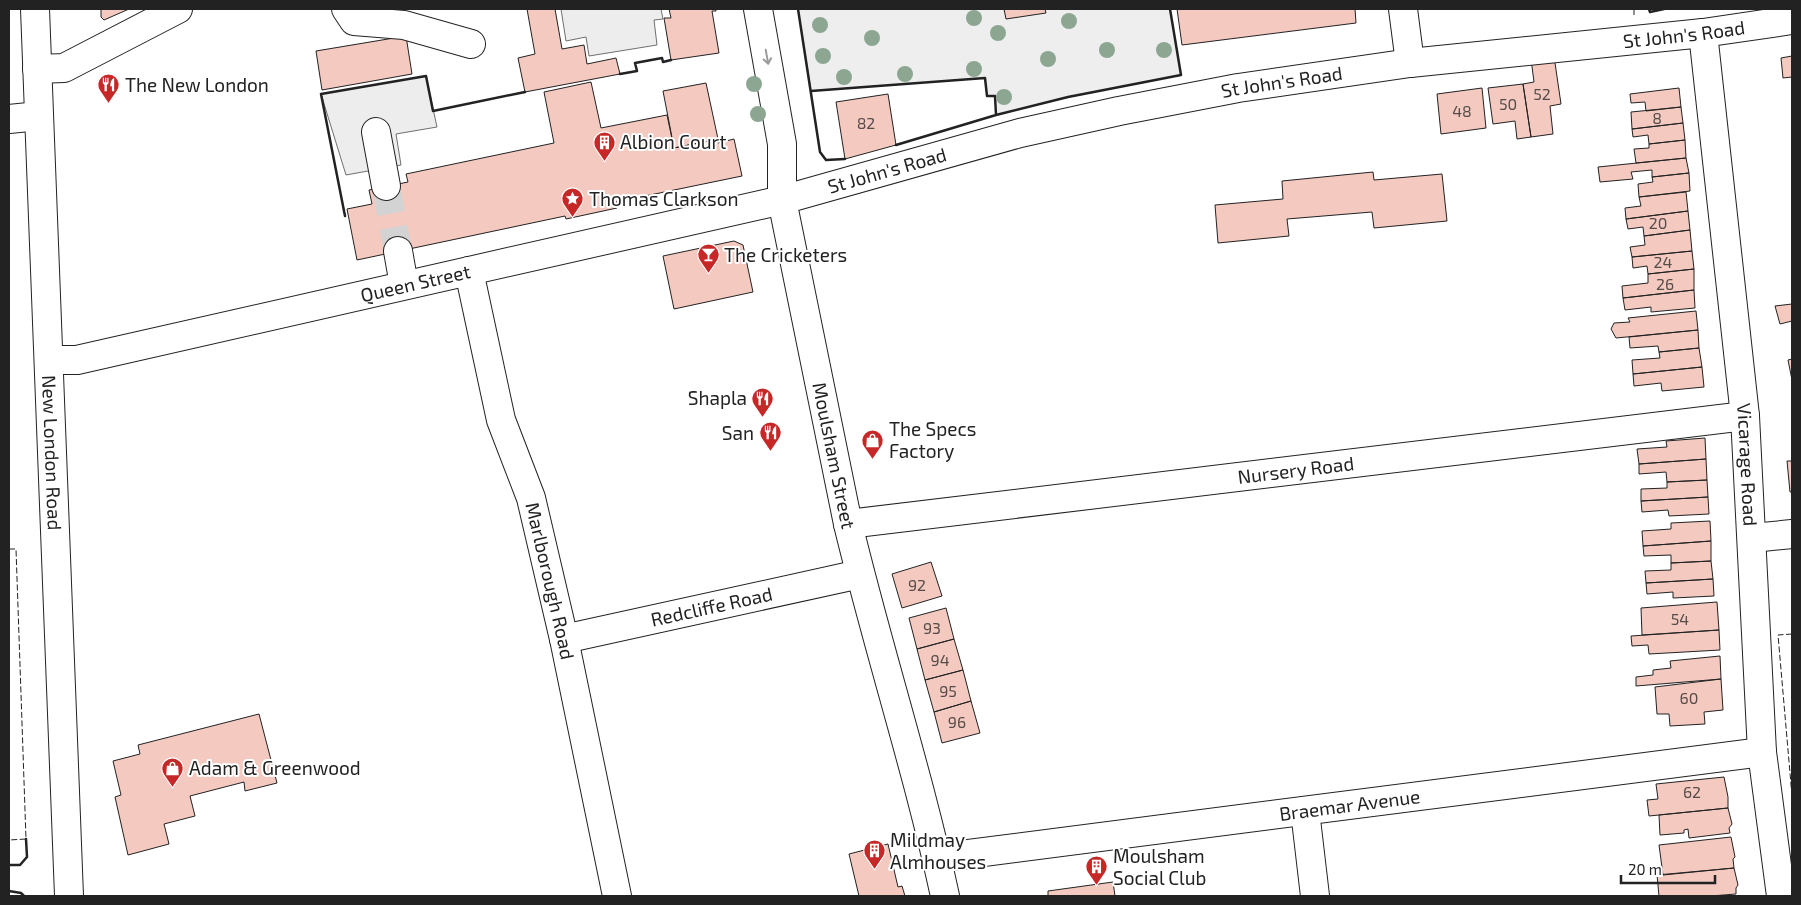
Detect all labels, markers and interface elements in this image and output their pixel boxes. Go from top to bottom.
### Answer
street label: St John's Road [1622,15,1746,52]
one-way arrow [762,48,772,64]
street label: St John's Road [1219,61,1344,102]
restaurant icon: The New London [97,73,121,104]
place label: The New London [125,73,269,96]
house number: 52 [1533,84,1551,103]
house number: 50 [1499,94,1517,113]
house number: 48 [1452,101,1472,120]
house number: 8 [1652,108,1662,127]
house number: 82 [857,113,875,132]
building icon: Albion Court [592,130,616,161]
place label: Albion Court [620,130,726,153]
street label: St John's Road [825,142,949,198]
place icon: Thomas Clarkson [561,187,585,218]
place label: Thomas Clarkson [589,187,739,210]
house number: 20 [1649,213,1667,232]
bar icon: The Cricketers [696,243,720,274]
place label: The Cricketers [724,243,847,266]
house number: 24 [1654,252,1673,271]
street label: Queen Street [358,259,472,306]
house number: 26 [1656,274,1674,293]
street label: New London Road [38,375,67,531]
street label: Moulsham Street [808,380,861,531]
place label: Shapla [688,386,747,409]
restaurant icon: Shapla [751,386,775,417]
street label: Vicarage Road [1733,402,1763,527]
place label: The Specs Factory [889,417,976,462]
place label: San [722,421,754,444]
restaurant icon: San [758,421,782,452]
shop icon: The Specs Factory [861,428,885,459]
street label: Nursery Road [1236,451,1355,488]
street label: Marlborough Road [521,500,580,661]
house number: 92 [908,575,926,594]
street label: Redcliffe Road [648,582,774,631]
house number: 54 [1671,609,1689,628]
house number: 93 [923,618,941,637]
house number: 94 [931,650,950,669]
house number: 95 [939,681,957,700]
house number: 60 [1680,688,1698,707]
house number: 96 [948,712,966,731]
shop icon: Adam & Greenwood [161,756,185,787]
place label: Adam & Greenwood [189,756,361,779]
house number: 62 [1683,782,1701,801]
street label: Braemar Avenue [1278,784,1421,825]
place label: Mildmay Almhouses [890,828,986,873]
building icon: Mildmay Almhouses [862,839,886,870]
place label: Moulsham Social Club [1113,844,1206,889]
scale bar [1621,852,1715,884]
building icon: Moulsham Social Club [1085,855,1109,886]
text: 20 m [1628,860,1662,878]

